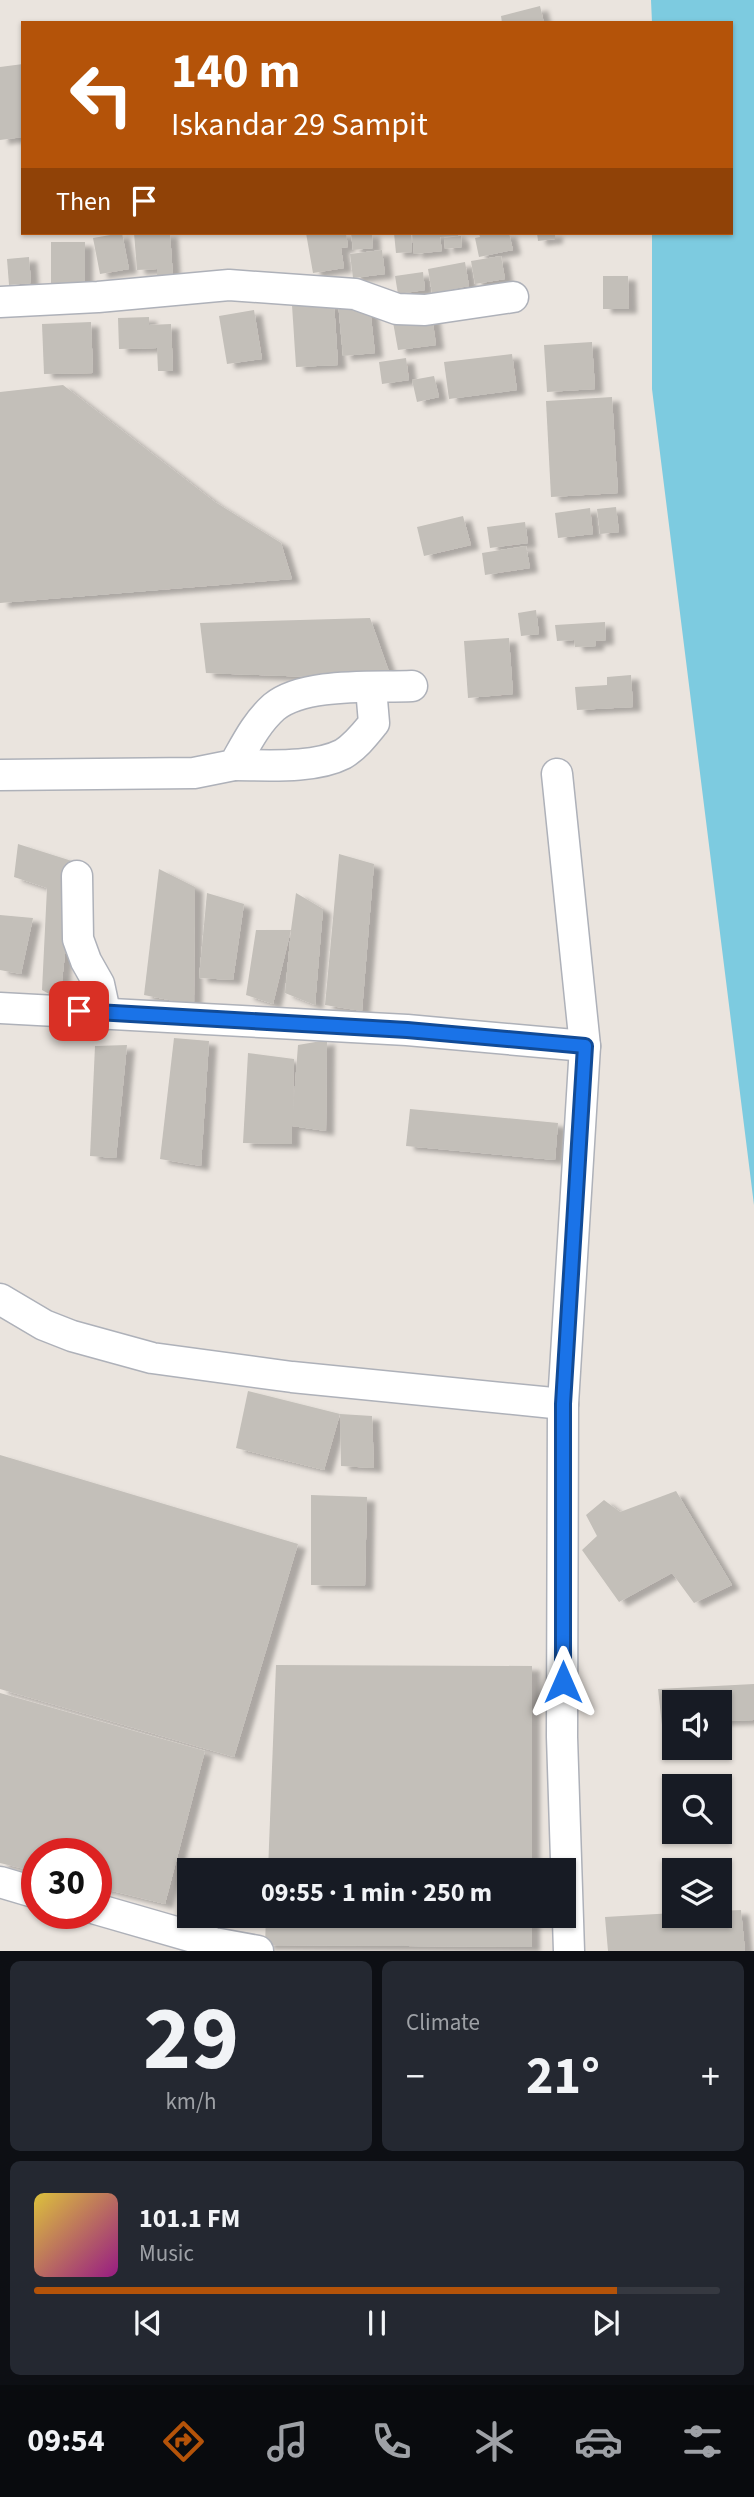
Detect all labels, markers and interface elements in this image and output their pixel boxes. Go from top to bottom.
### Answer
text: 140 m [171,37,300,107]
icon: left [56,49,147,140]
text: Iskandar 29 Sampit [171,102,428,148]
icon: arrive [125,182,163,220]
text: Then [56,183,111,220]
pin [49,981,109,1041]
icon: arrive [60,992,98,1030]
position arrow [526,1645,600,1719]
map controls [662,1690,732,1928]
button: sound [662,1690,732,1760]
button: search [662,1774,732,1844]
speed limit sign: 30 [21,1838,112,1929]
button: layers [662,1858,732,1928]
text: 09:55 · 1 min · 250 m [261,1874,492,1911]
text: 29 [143,1975,239,2104]
text: Climate [406,2006,480,2039]
text: 21° [526,2040,600,2114]
text: − [406,2050,425,2104]
text: + [701,2050,720,2104]
text: km/h [165,2085,217,2118]
text: 101.1 FM [139,2200,240,2237]
text: Music [139,2237,194,2270]
icon: previous [129,2304,167,2342]
icon: pause [358,2304,396,2342]
icon: next [587,2304,625,2342]
icon: directions [159,2417,208,2466]
icon: music [263,2417,312,2466]
icon: phone [367,2417,416,2466]
icon: climate [470,2417,519,2466]
icon: car [574,2417,623,2466]
icon: filters [678,2417,727,2466]
text: 09:54 [27,2418,105,2464]

